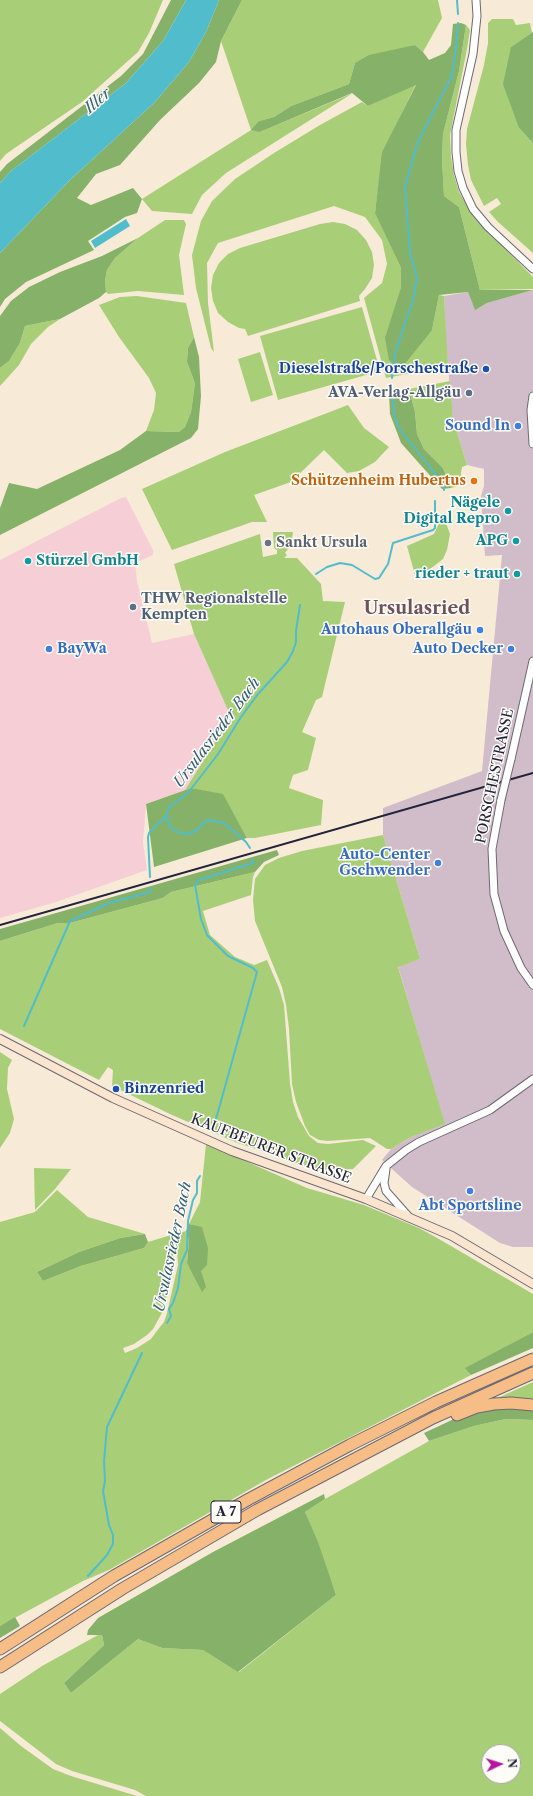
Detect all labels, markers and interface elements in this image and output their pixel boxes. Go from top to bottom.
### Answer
water label: Iller [81,85,115,117]
place label: Dieselstraße/Porschestraße [279,361,478,377]
marker: Dieselstraße/Porschestraße [481,364,491,374]
place label: AVA-Verlag-Allgäu [328,385,461,401]
marker: AVA-Verlag-Allgäu [464,388,474,398]
place label: Sound In [445,418,510,434]
marker: Sound In [513,421,523,431]
place label: Schützenheim Hubertus [291,473,466,489]
marker: Schützenheim Hubertus [469,476,479,486]
place label: Nägele Digital Repro [404,495,500,528]
marker: Nägele Digital Repro [503,506,513,516]
place label: APG [476,533,508,549]
place label: Sankt Ursula [276,535,367,551]
marker: APG [511,536,521,546]
marker: Sankt Ursula [263,538,273,548]
place label: Stürzel GmbH [36,553,139,569]
marker: Stürzel GmbH [23,556,33,566]
place label: rieder + traut [415,566,509,582]
marker: rieder + traut [512,569,522,579]
place label: THW Regionalstelle Kempten [141,591,287,624]
district label: Ursulasried [364,598,470,620]
marker: THW Regionalstelle Kempten [128,602,138,612]
place label: Autohaus Oberallgäu [321,622,472,638]
marker: Autohaus Oberallgäu [475,625,485,635]
place label: BayWa [57,641,107,657]
place label: Auto Decker [413,641,503,657]
marker: BayWa [44,644,54,654]
marker: Auto Decker [506,644,516,654]
water label: Ursulasrieder Bach [170,675,264,791]
street label: PORSCHESTRASSE [472,707,518,845]
place label: Auto-Center Gschwender [339,847,430,880]
marker: Auto-Center Gschwender [433,858,443,868]
place label: Binzenried [124,1081,204,1097]
marker: Binzenried [111,1084,121,1094]
street label: KAUFBEURER STRASSE [188,1111,354,1187]
water label: Ursulasrieder Bach [150,1180,196,1314]
marker: Abt Sportsline [465,1186,475,1196]
place label: Abt Sportsline [418,1198,522,1214]
road number: A 7 [211,1501,241,1523]
north arrow [481,1744,521,1784]
text: N [505,1758,519,1768]

